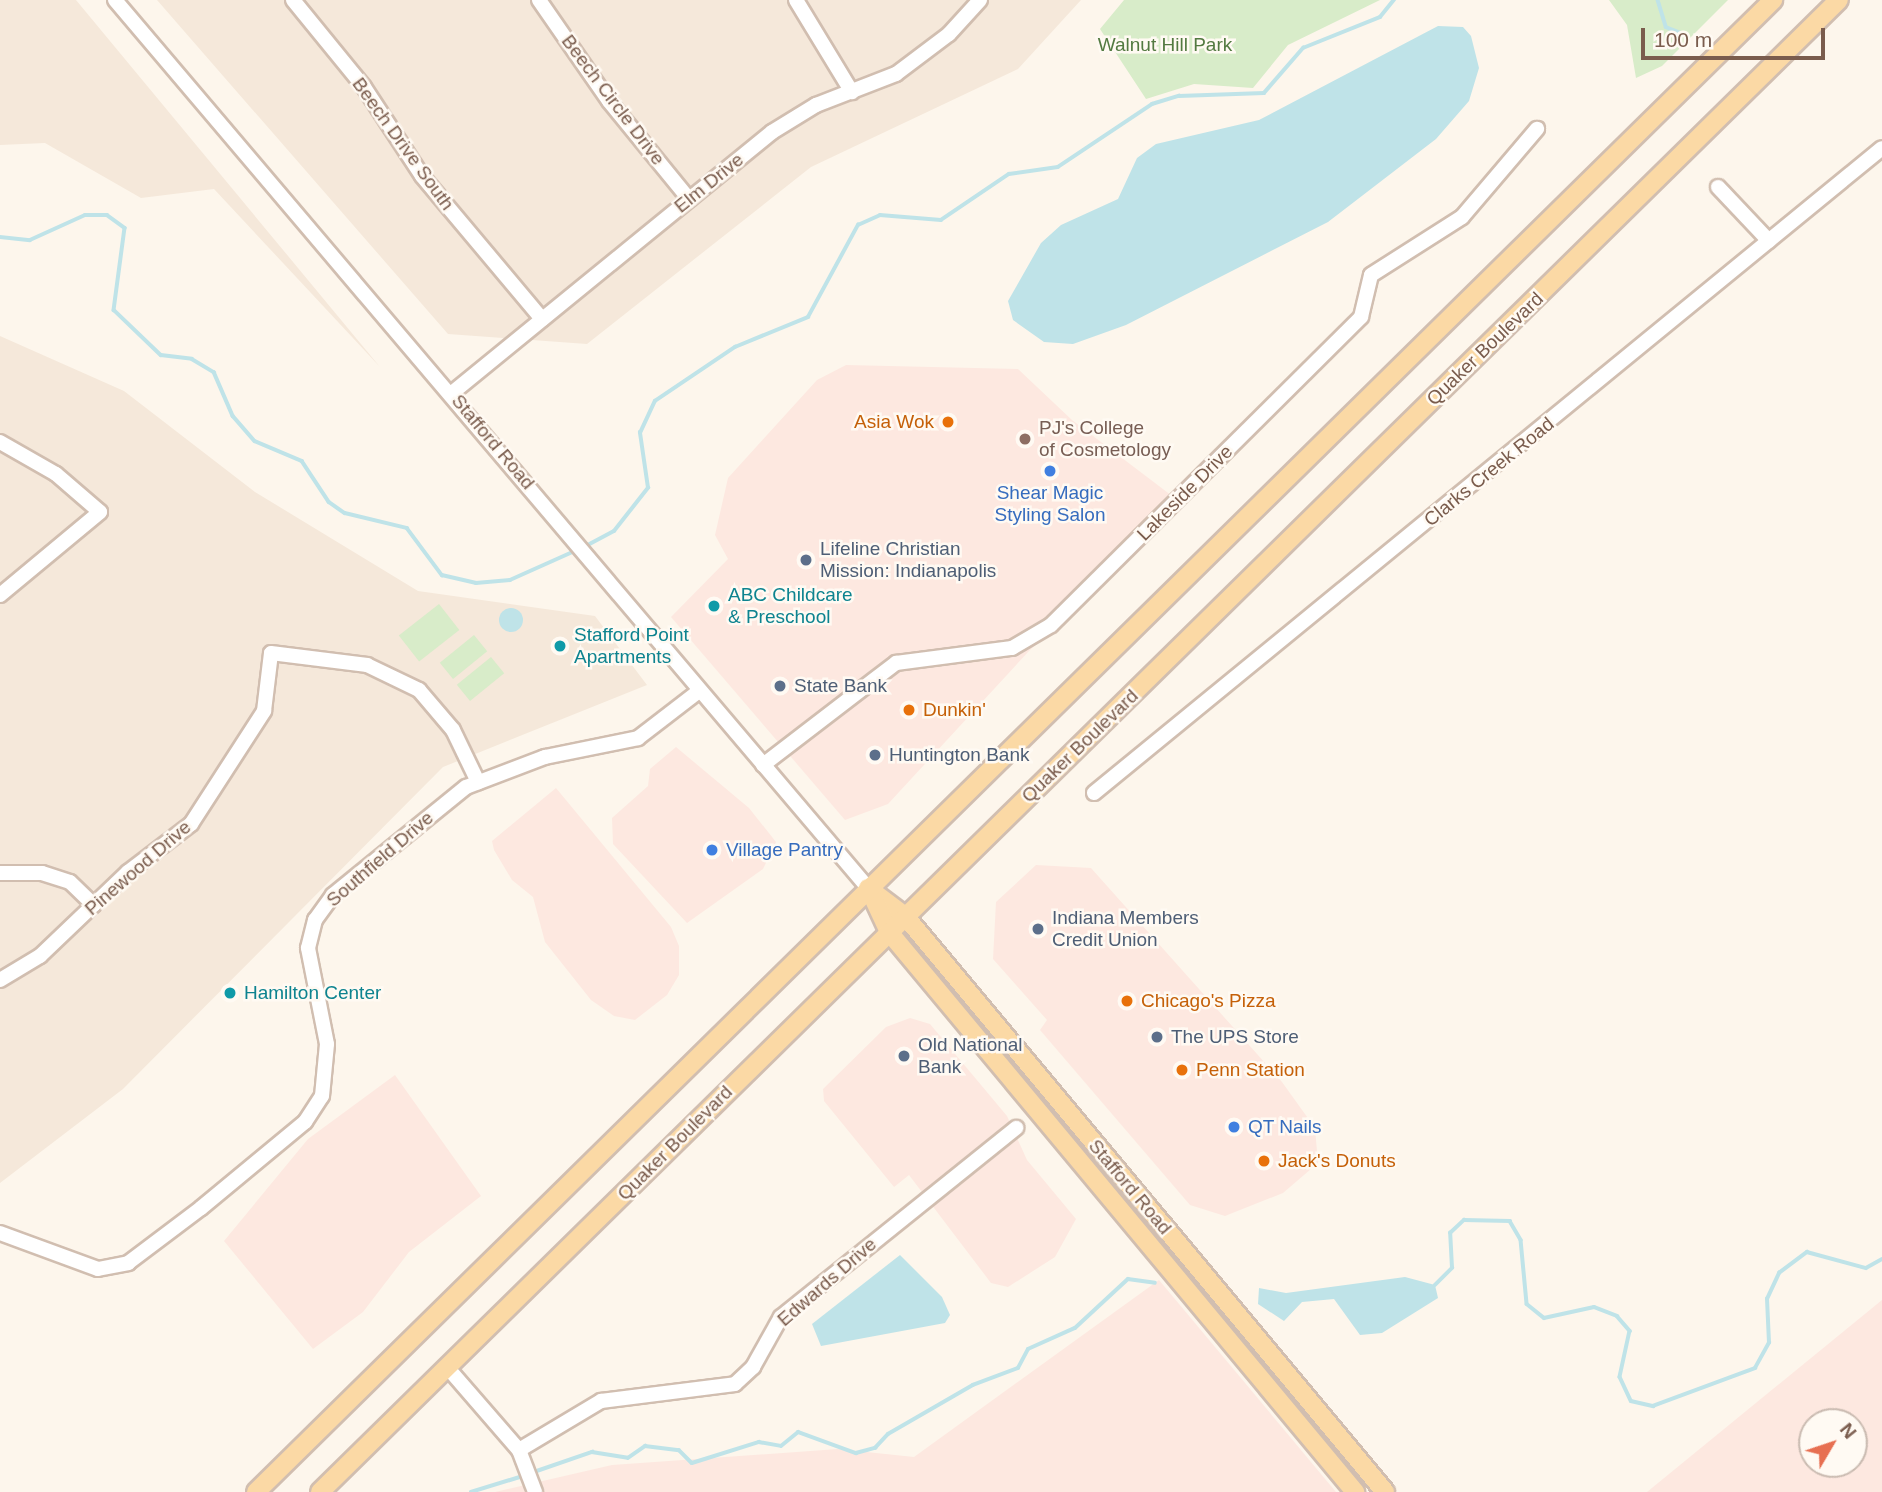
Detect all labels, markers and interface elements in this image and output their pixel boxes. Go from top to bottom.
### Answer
scale bar [1644,14,1828,58]
text: 100 m [1654,28,1712,51]
street label: Beech Circle Drive [557,30,669,170]
park label: Walnut Hill Park [1098,34,1232,56]
street label: Beech Drive South [347,73,459,215]
street label: Elm Drive [670,148,748,218]
street label: Quaker Boulevard [1422,288,1548,410]
street label: Stafford Road [447,390,539,494]
place label: Asia Wok [854,411,934,433]
street label: Clarks Creek Road [1419,413,1559,531]
marker: Asia Wok [940,414,956,430]
place label: PJ's College of Cosmetology [1039,417,1171,461]
marker: PJ's College of Cosmetology [1017,431,1033,447]
street label: Lakeside Drive [1133,441,1237,545]
marker: Shear Magic Styling Salon [1042,463,1058,479]
place label: Shear Magic Styling Salon [995,482,1105,526]
place label: Lifeline Christian Mission: Indianapolis [820,538,996,582]
marker: Lifeline Christian Mission: Indianapolis [798,552,814,568]
place label: ABC Childcare & Preschool [728,584,853,628]
marker: ABC Childcare & Preschool [706,598,722,614]
place label: Stafford Point Apartments [574,624,689,668]
marker: Stafford Point Apartments [552,638,568,654]
place label: State Bank [794,675,887,697]
marker: State Bank [772,678,788,694]
street label: Quaker Boulevard [1017,685,1143,807]
place label: Dunkin' [923,699,986,721]
marker: Dunkin' [901,702,917,718]
place label: Huntington Bank [889,744,1029,766]
marker: Huntington Bank [867,747,883,763]
street label: Southfield Drive [322,806,438,912]
street label: Pinewood Drive [80,816,196,920]
place label: Village Pantry [726,839,843,861]
marker: Village Pantry [704,842,720,858]
place label: Indiana Members Credit Union [1052,907,1199,951]
marker: Indiana Members Credit Union [1030,921,1046,937]
place label: Hamilton Center [244,982,381,1004]
marker: Hamilton Center [222,985,238,1001]
place label: Chicago's Pizza [1141,990,1276,1012]
marker: Chicago's Pizza [1119,993,1135,1009]
place label: The UPS Store [1171,1026,1299,1048]
marker: The UPS Store [1149,1029,1165,1045]
place label: Old National Bank [918,1034,1023,1078]
marker: Old National Bank [896,1048,912,1064]
place label: Penn Station [1196,1059,1305,1081]
marker: Penn Station [1174,1062,1190,1078]
street label: Quaker Boulevard [613,1081,737,1205]
place label: QT Nails [1248,1116,1322,1138]
marker: QT Nails [1226,1119,1242,1135]
street label: Stafford Road [1084,1135,1176,1239]
place label: Jack's Donuts [1278,1150,1396,1172]
marker: Jack's Donuts [1256,1153,1272,1169]
street label: Edwards Drive [773,1233,881,1331]
north arrow [1798,1408,1868,1478]
text: N [1836,1419,1861,1443]

